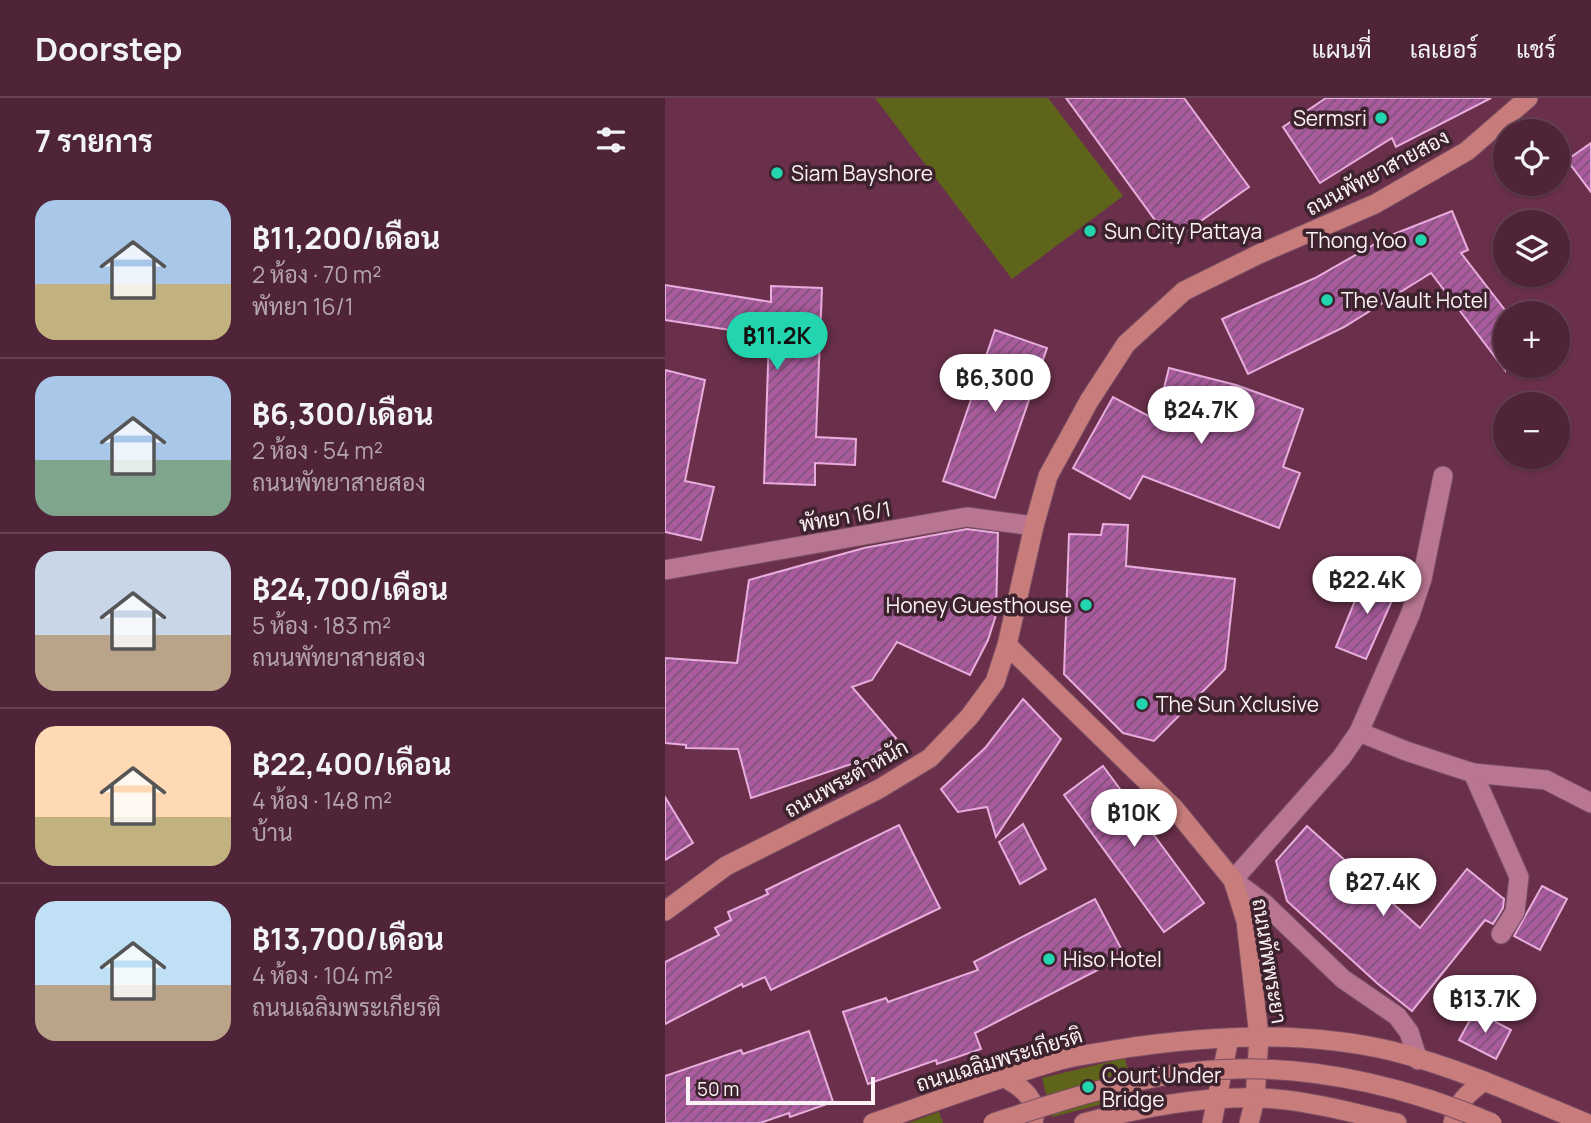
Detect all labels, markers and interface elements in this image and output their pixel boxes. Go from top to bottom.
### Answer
text: Doorstep [35,26,182,71]
text: แผนที่ [1312,32,1372,65]
text: เลเยอร์ [1410,32,1478,65]
text: แชร์ [1516,32,1556,65]
place label: Sermsri [1293,104,1367,132]
marker: Sermsri [1373,110,1389,126]
map controls [1493,119,1570,469]
button: locate [1493,119,1570,196]
text: 7 รายการ [35,120,153,161]
icon: filters [592,121,630,159]
street label: ถนนพัทยาสายสอง [1300,122,1454,222]
place label: Siam Bayshore [791,159,933,187]
marker: Siam Bayshore [769,165,785,181]
button: layers [1493,210,1570,287]
text: ฿11,200/เดือน [252,217,440,258]
place label: Sun City Pattaya [1104,217,1262,245]
marker: Sun City Pattaya [1082,223,1098,239]
place label: Thong Yoo [1306,226,1407,254]
icon: home [91,228,175,312]
marker: Thong Yoo [1413,232,1429,248]
text: 2 ห้อง · 70 m² [252,258,382,290]
place label: The Vault Hotel [1341,286,1488,314]
text: พัทยา 16/1 [252,290,354,322]
marker: The Vault Hotel [1319,292,1335,308]
button: + [1493,301,1570,378]
pin: ฿11.2K [720,313,834,372]
text: ฿11.2K [743,319,811,351]
pin: ฿6,300 [938,354,1052,414]
text: ฿6,300 [956,361,1034,393]
pin: ฿24.7K [1144,386,1258,446]
button: − [1493,392,1570,469]
text: ฿6,300/เดือน [252,393,434,434]
text: ฿24.7K [1164,393,1238,425]
icon: home [91,404,175,488]
text: 2 ห้อง · 54 m² [252,434,383,466]
text: ถนนพัทยาสายสอง [252,466,426,498]
street label: พัทยา 16/1 [797,494,893,538]
pin: ฿22.4K [1310,556,1424,616]
text: ฿22.4K [1328,563,1406,595]
text: ฿24,700/เดือน [252,568,448,609]
icon: home [91,579,175,663]
place label: Honey Guesthouse [886,591,1072,619]
marker: Honey Guesthouse [1078,597,1094,613]
text: 5 ห้อง · 183 m² [252,609,391,641]
text: ถนนพัทยาสายสอง [252,641,426,673]
place label: The Sun Xclusive [1156,690,1319,718]
marker: The Sun Xclusive [1134,696,1150,712]
street label: ถนนพระตำหนัก [779,732,913,824]
text: ฿22,400/เดือน [252,743,451,784]
icon: home [91,754,175,838]
text: 4 ห้อง · 148 m² [252,784,392,816]
pin: ฿10K [1093,790,1175,849]
text: ฿10K [1107,796,1161,828]
text: บ้าน [252,816,293,848]
pin: ฿27.4K [1326,858,1440,918]
text: ฿27.4K [1345,865,1421,897]
street label: ถนนทัพพระยา [1246,896,1294,1026]
text: ฿13,700/เดือน [252,918,444,959]
icon: home [91,929,175,1013]
place label: Hiso Hotel [1063,945,1162,973]
marker: Hiso Hotel [1041,951,1057,967]
text: 4 ห้อง · 104 m² [252,959,393,991]
pin: ฿13.7K [1428,976,1542,1035]
text: ฿13.7K [1449,982,1521,1014]
text: ถนนเฉลิมพระเกียรติ [252,991,441,1023]
street label: ถนนเฉลิมพระเกียรติ [912,1020,1086,1098]
place label: Court Under Bridge [1102,1061,1222,1113]
scale bar [686,1074,875,1106]
text: 50 m [697,1076,739,1102]
marker: Court Under Bridge [1080,1079,1096,1095]

